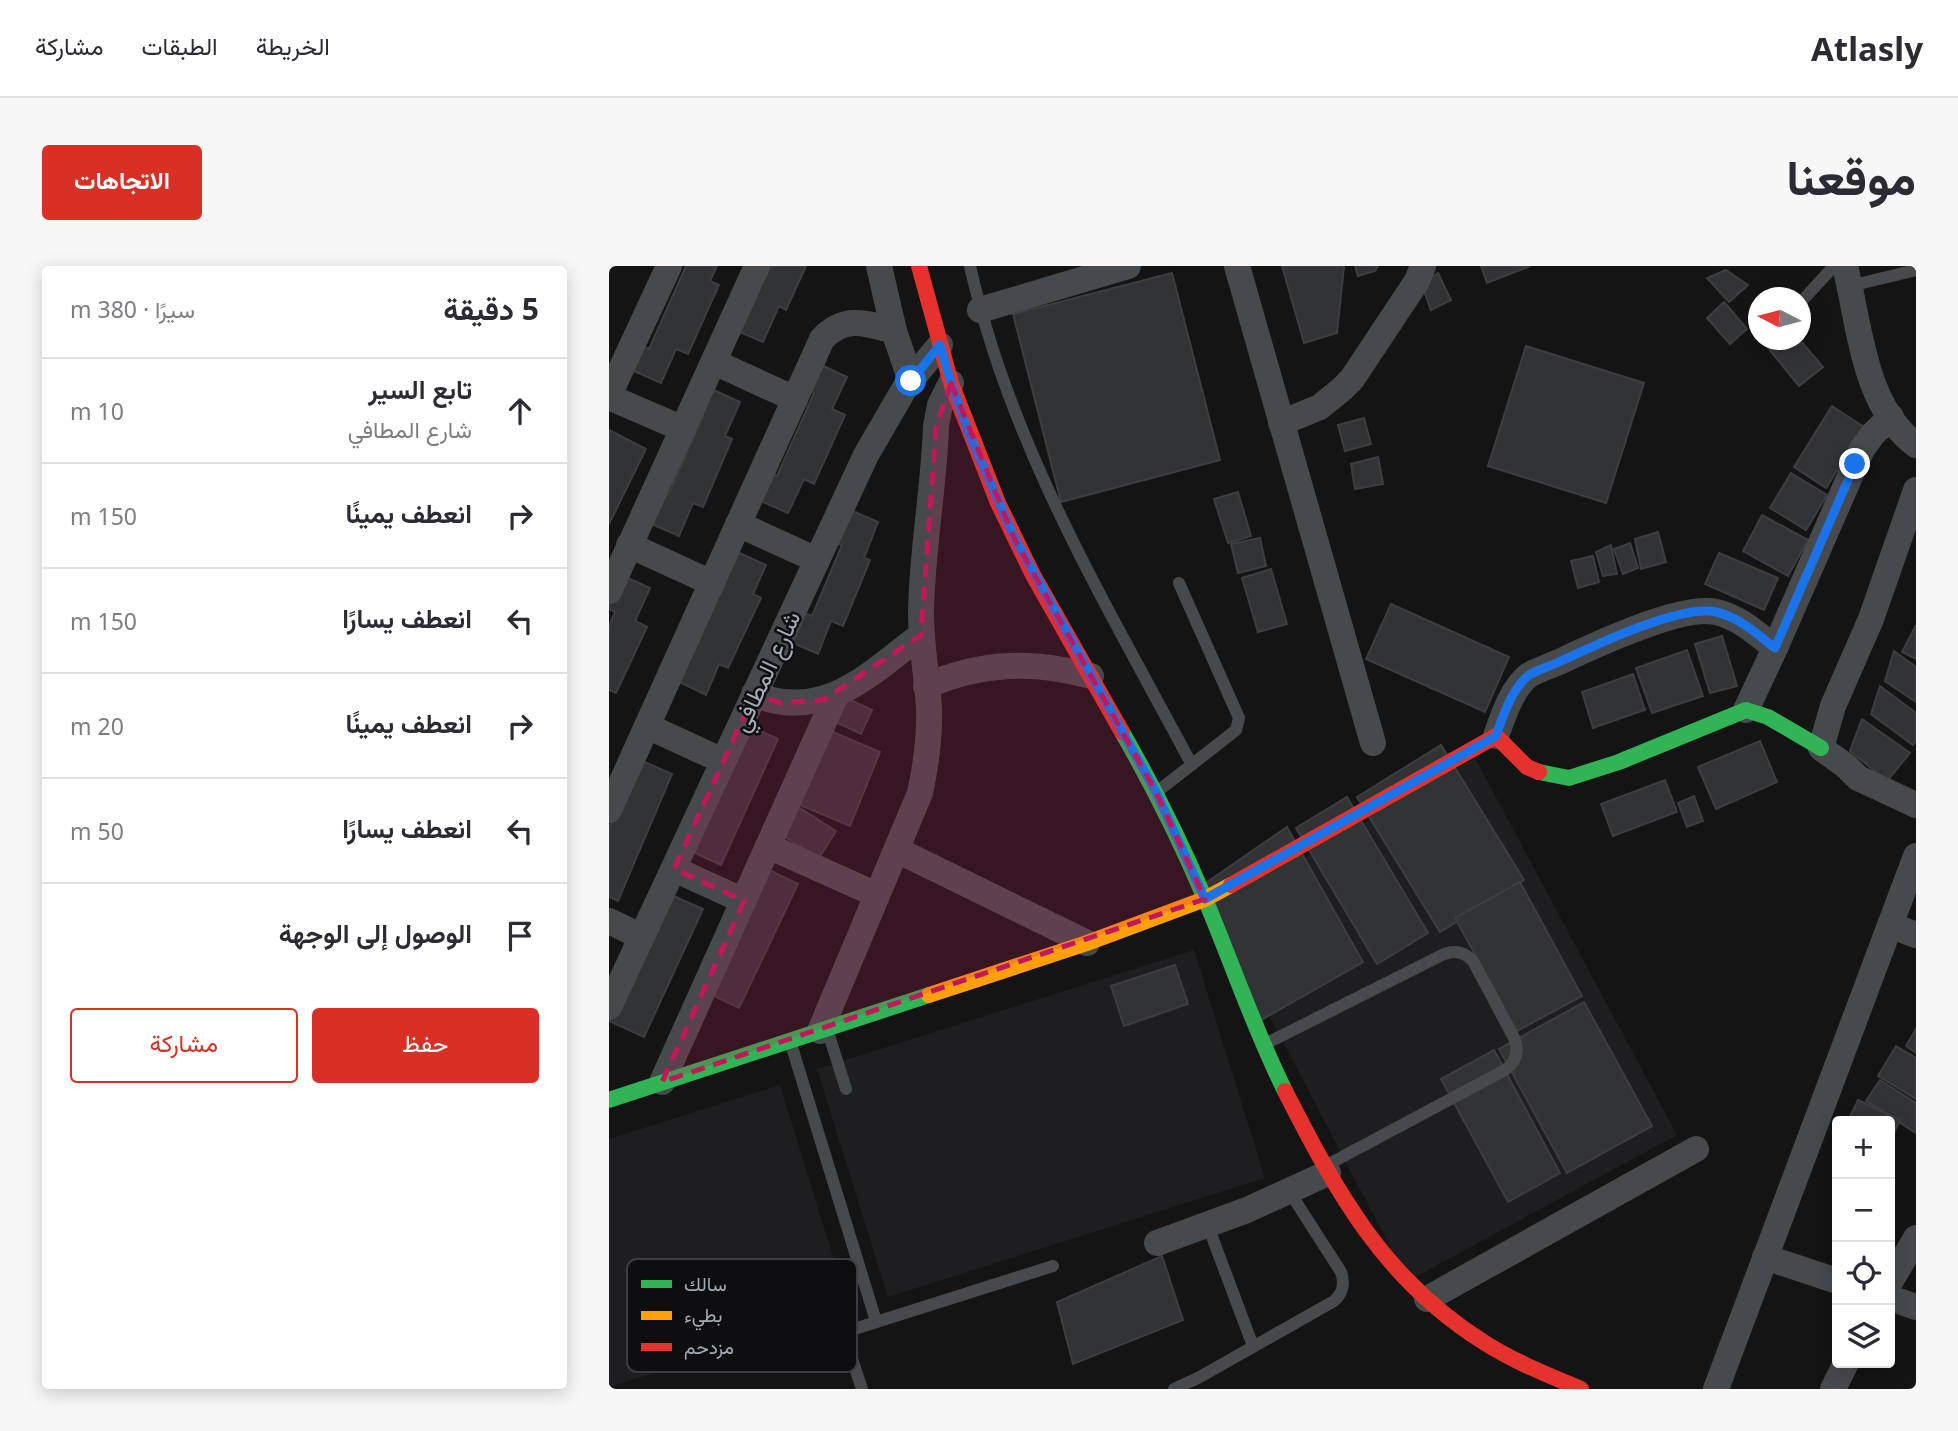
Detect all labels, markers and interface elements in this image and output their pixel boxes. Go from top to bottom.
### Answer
text: Atlasly [1811,26,1923,71]
text: مشاركة [35,29,103,62]
text: الطبقات [141,29,218,62]
text: الخريطة [256,29,330,62]
text: موقعنا [1786,143,1916,209]
button: الاتجاهات [42,145,202,220]
north arrow [1748,287,1811,350]
text: 5 دقيقة [443,288,539,329]
text: سيرًا · 380 m [70,293,195,325]
route start [895,365,926,396]
text: تابع السير [368,371,472,407]
icon: ahead [501,392,539,430]
text: 10 m [70,395,124,427]
text: شارع المطافي [348,413,472,445]
route end [1839,448,1870,479]
text: انعطف يمينًا [345,495,472,531]
icon: right [501,497,539,535]
text: 150 m [70,500,137,532]
text: انعطف يسارًا [342,600,472,636]
icon: left [501,602,539,640]
text: 150 m [70,605,137,637]
street label: شارع المطافي [723,605,811,738]
text: انعطف يمينًا [345,705,472,741]
icon: right [501,707,539,745]
text: 20 m [70,710,124,742]
text: انعطف يسارًا [342,810,472,846]
icon: left [501,812,539,850]
text: 50 m [70,815,124,847]
text: الوصول إلى الوجهة [279,915,472,951]
icon: arrive [501,917,539,955]
button: مشاركة [70,1008,298,1083]
button: حفظ [312,1008,539,1083]
map controls [1832,1116,1895,1368]
button: + [1832,1116,1895,1179]
button: − [1832,1179,1895,1242]
button: locate [1832,1242,1895,1305]
legend [627,1259,857,1372]
text: سالك [684,1271,727,1297]
text: بطيء [684,1302,722,1331]
button: layers [1832,1305,1895,1368]
text: مزدحم [684,1334,734,1360]

